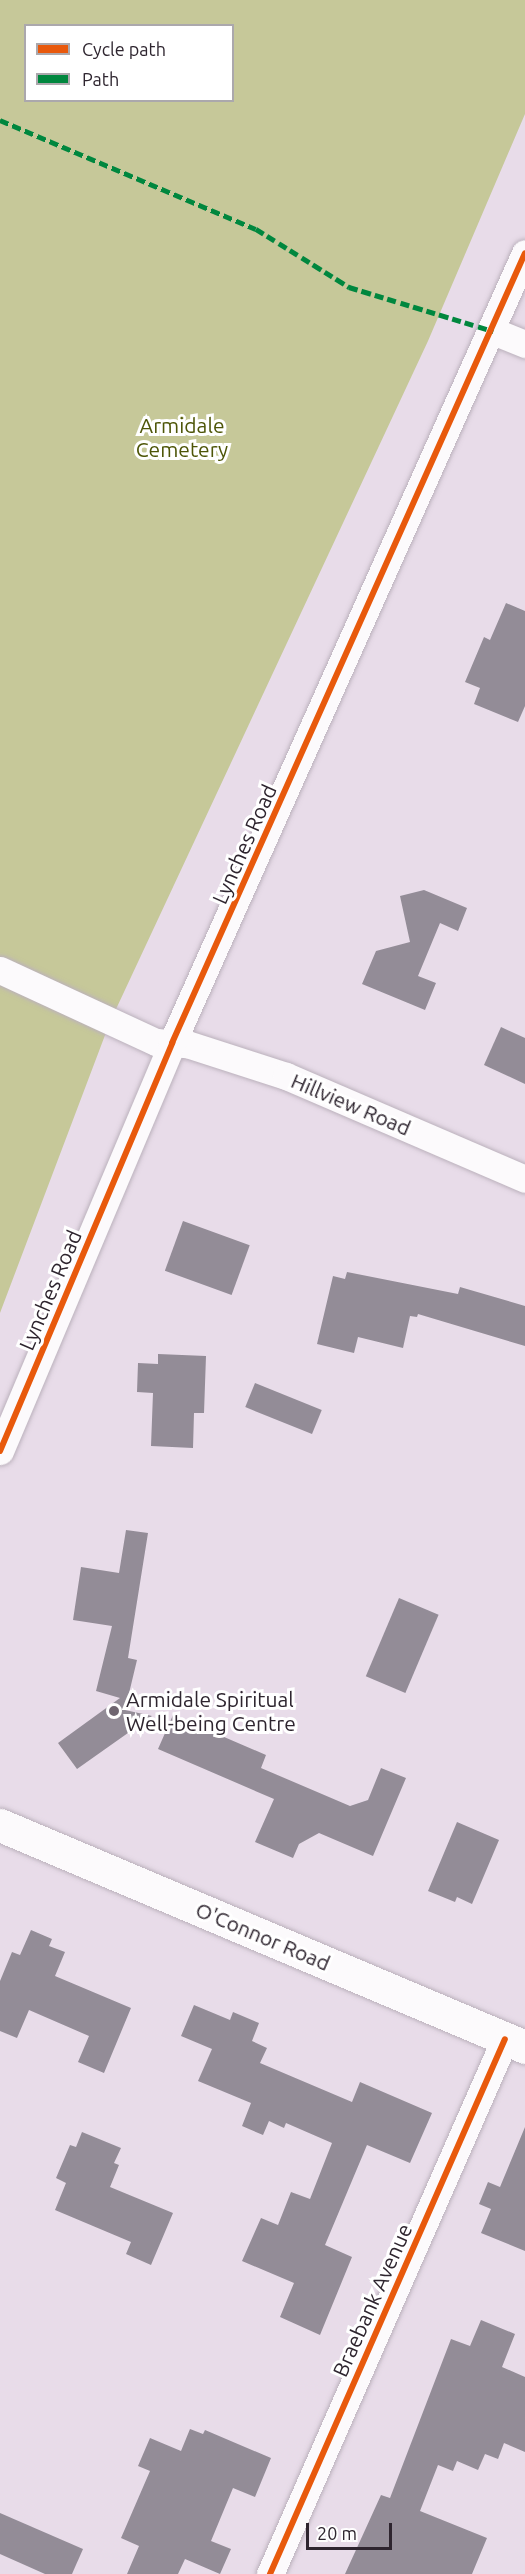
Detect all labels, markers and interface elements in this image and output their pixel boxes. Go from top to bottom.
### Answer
legend [24,24,234,102]
text: Cycle path [82,39,166,59]
text: Path [82,69,119,89]
park label: Armidale Cemetery [136,412,228,462]
street label: Lynches Road [206,780,282,908]
street label: Hillview Road [288,1068,414,1140]
street label: Lynches Road [13,1226,87,1354]
place label: Armidale Spiritual Well-being Centre [126,1686,296,1736]
marker: Armidale Spiritual Well-being Centre [107,1704,121,1718]
street label: O'Connor Road [192,1896,334,1976]
street label: Braebank Avenue [327,2220,417,2380]
scale bar [309,2511,394,2549]
text: 20 m [317,2523,357,2543]

